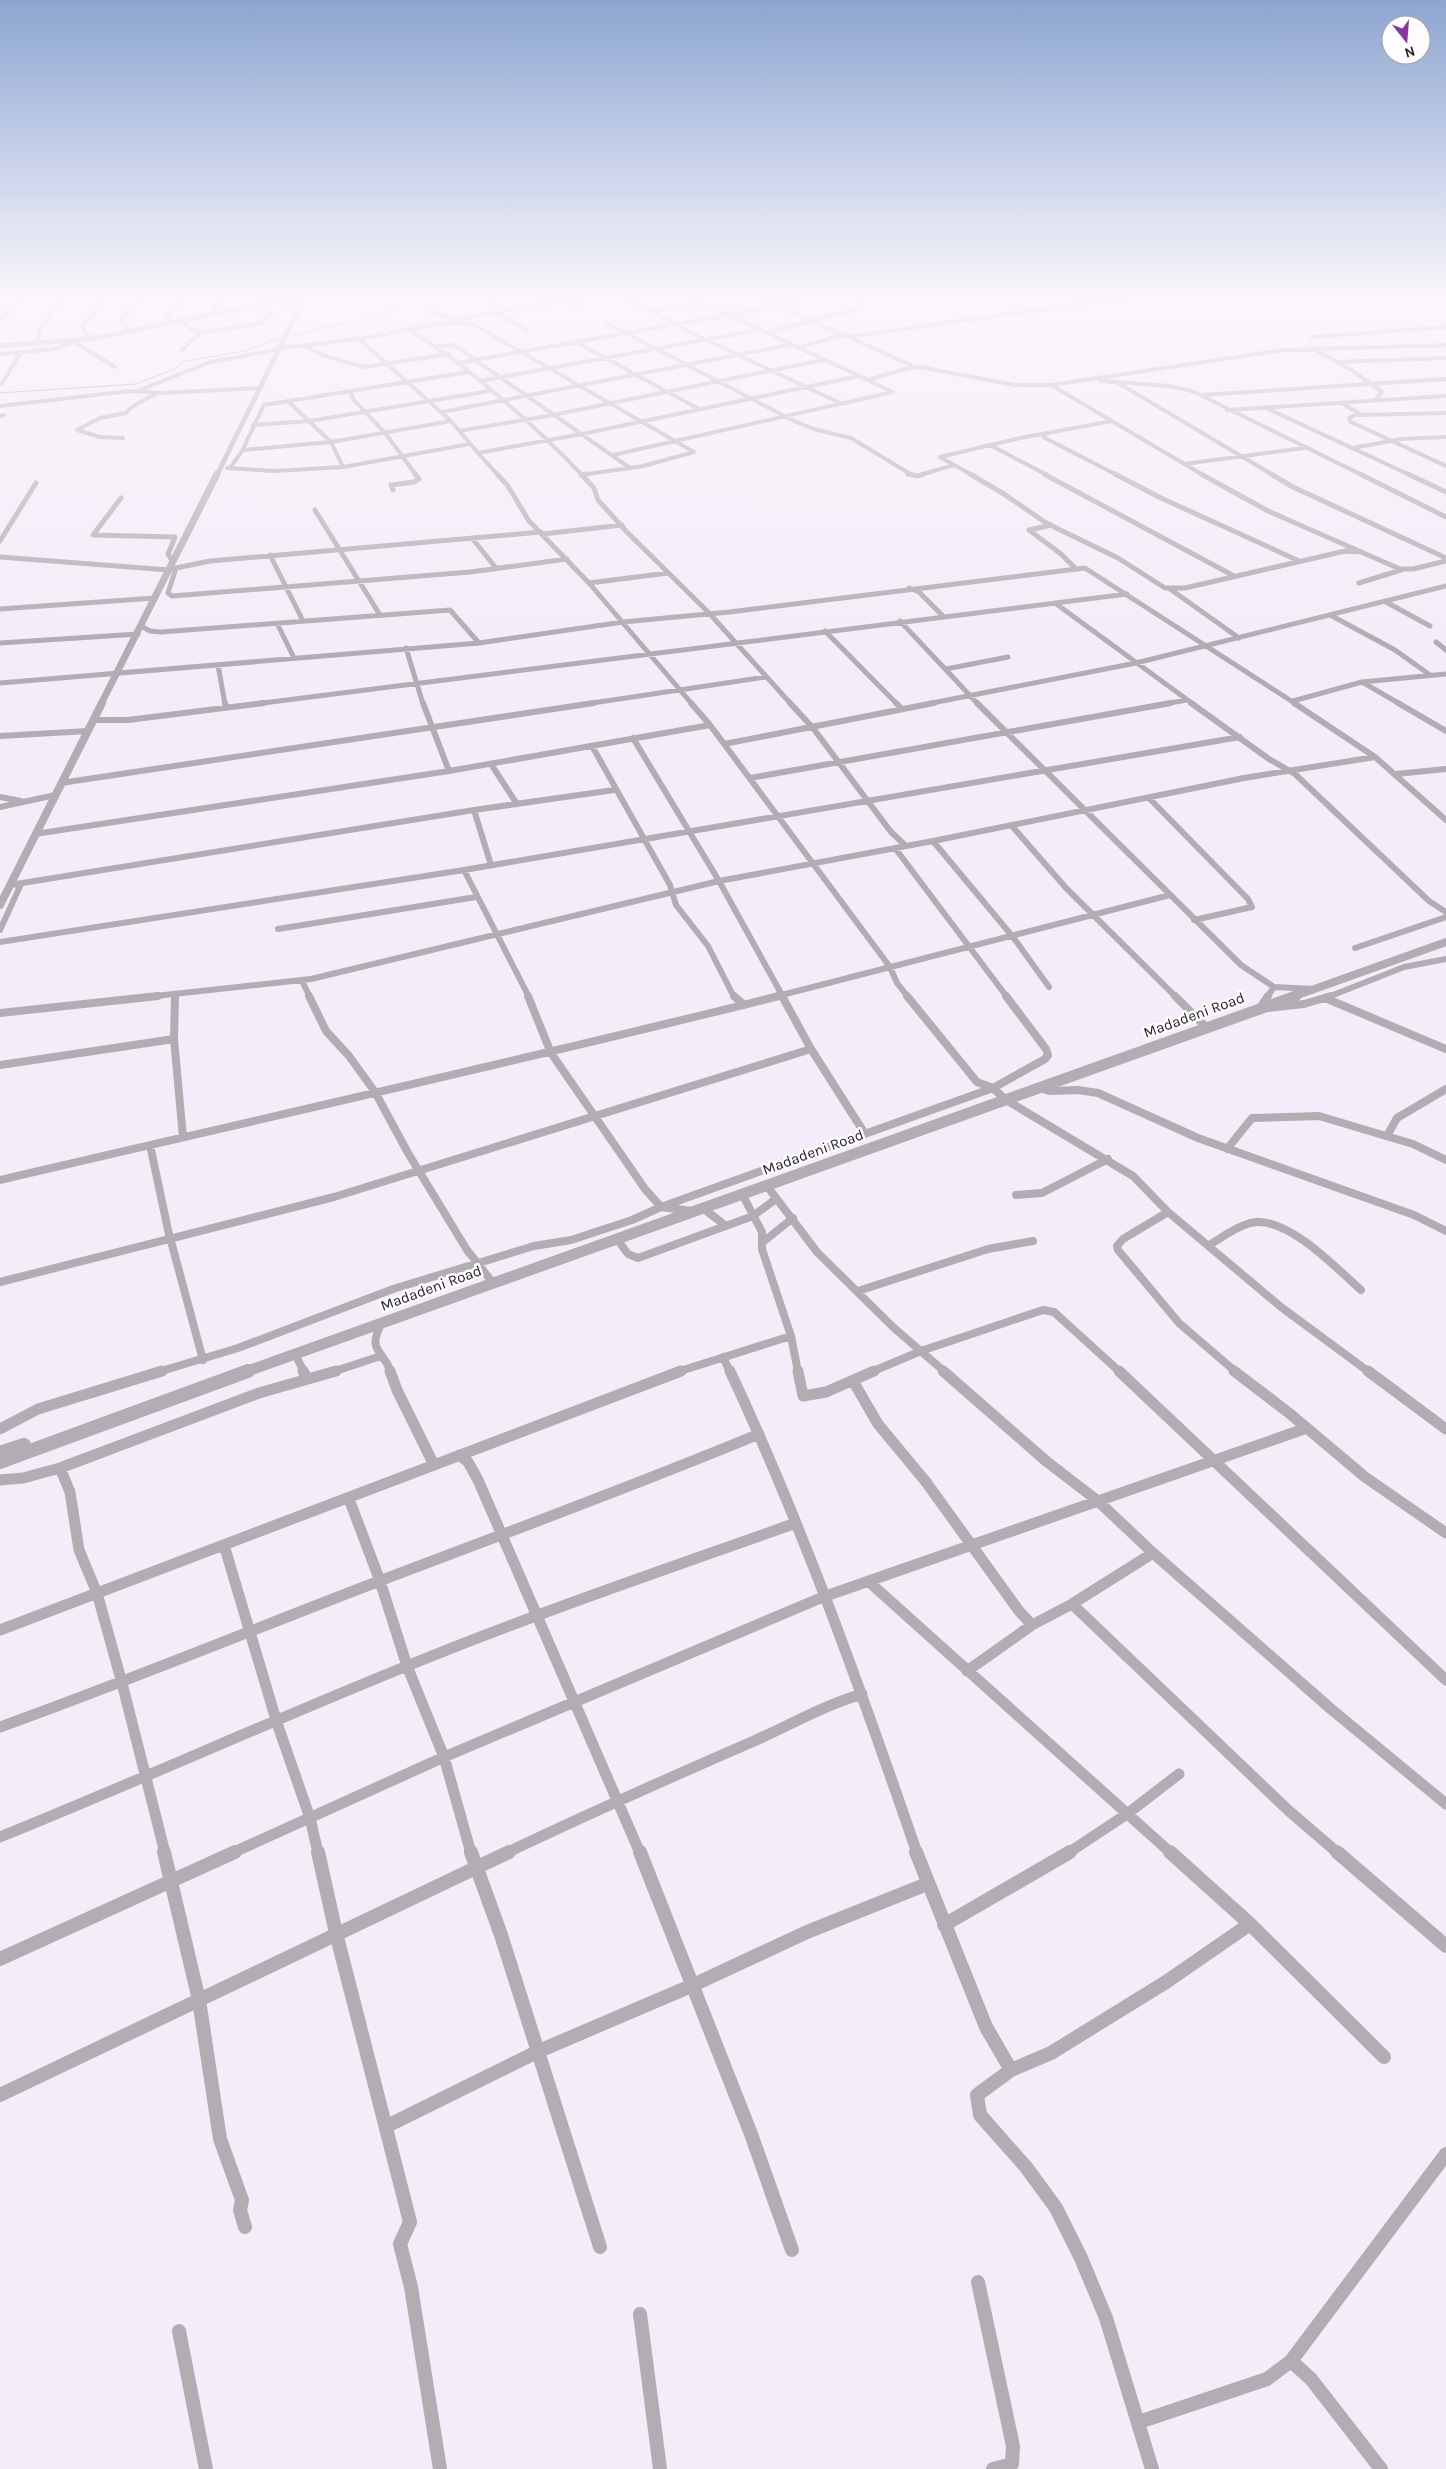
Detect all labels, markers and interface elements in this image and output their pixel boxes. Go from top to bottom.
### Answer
north arrow [1381,15,1431,65]
text: N [1402,42,1417,62]
street label: Madadeni Road [1141,988,1247,1042]
street label: Madadeni Road [760,1125,866,1179]
street label: Madadeni Road [378,1261,484,1315]

